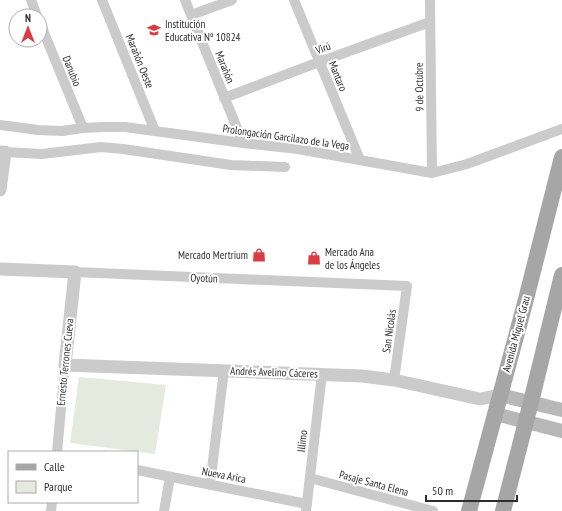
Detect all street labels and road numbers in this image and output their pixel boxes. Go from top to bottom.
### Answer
street label: Marañón Oeste [123,32,157,91]
street label: Virú [312,39,333,58]
street label: Marañón [212,49,238,85]
street label: Danubio [60,54,85,89]
street label: Mantaro [326,59,350,93]
street label: 9 de Octubre [412,62,426,112]
street label: Prolongación Garcilazo de la Vega [222,121,350,153]
street label: Oyotún [190,271,218,285]
street label: Avenida Miguel Grau [499,294,533,374]
street label: San Nicolás [379,308,399,354]
street label: Ernesto Terrones Cueva [53,318,77,406]
street label: Andrés Avelino Cáceres [230,363,318,381]
street label: Illimo [294,429,310,453]
street label: Nueva Arica [201,464,247,486]
street label: Pasaje Santa Elena [338,467,410,499]

